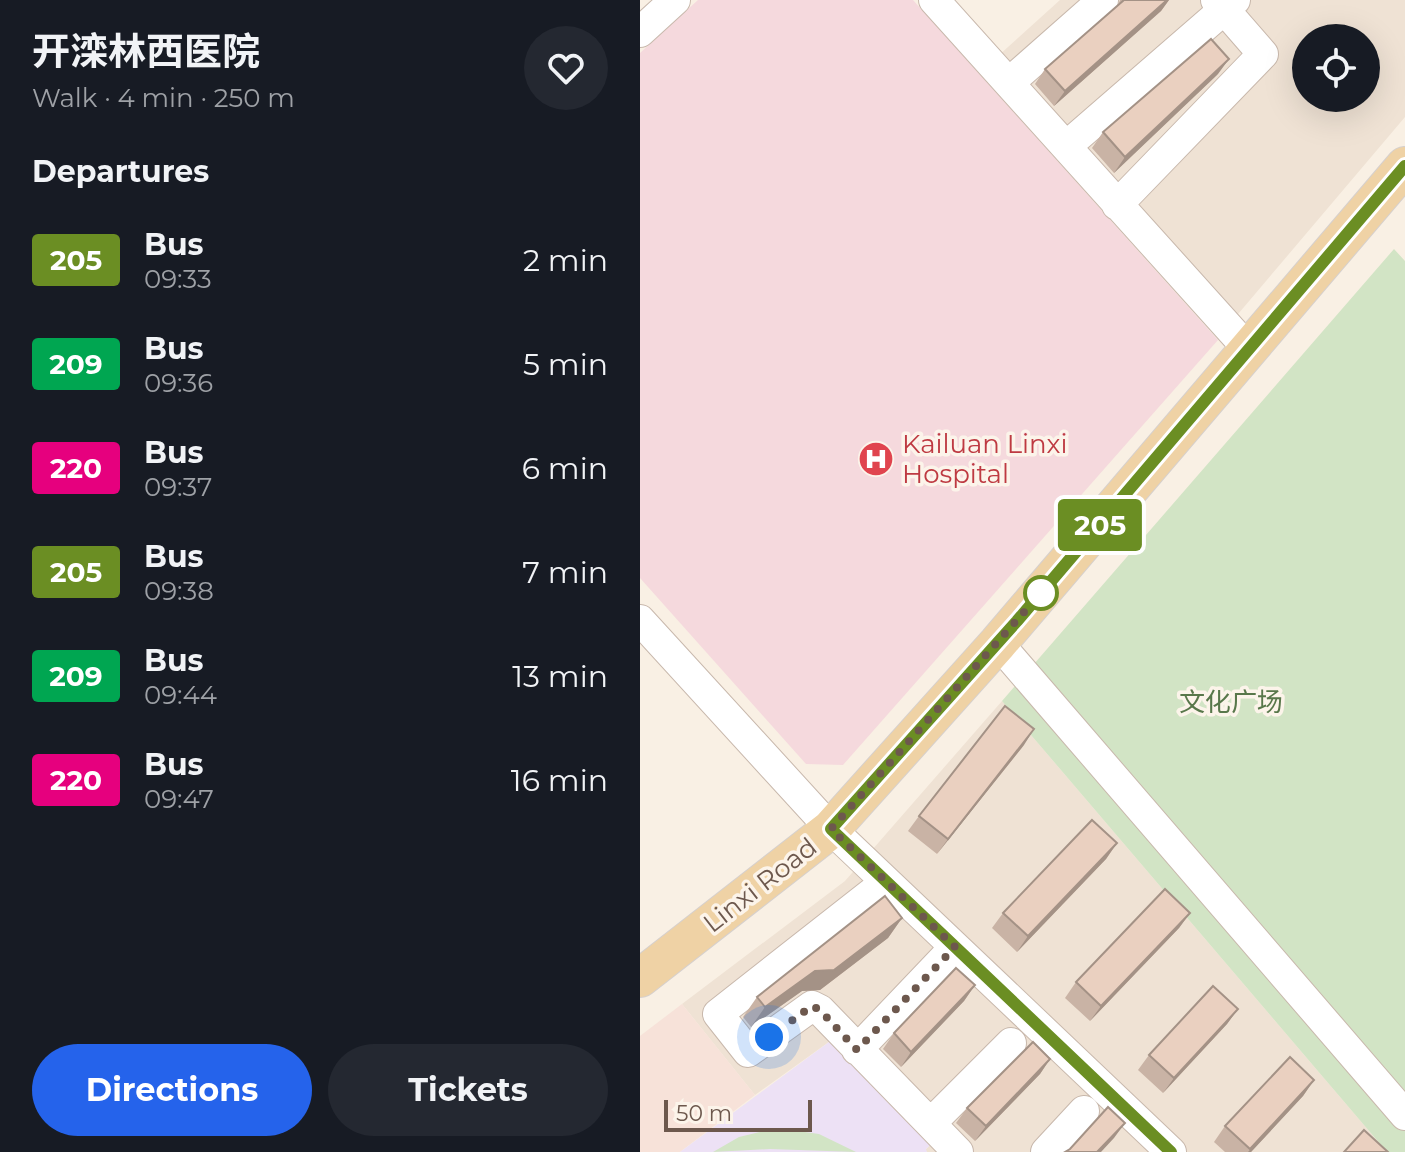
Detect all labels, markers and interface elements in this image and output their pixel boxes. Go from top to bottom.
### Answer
map controls [1292,24,1380,112]
button: locate [1292,24,1380,112]
button: heart [524,26,608,110]
text: 开滦林西医院 [32,28,260,75]
text: Walk · 4 min · 250 m [32,82,295,114]
text: Departures [32,153,209,190]
text: Bus [144,226,204,263]
text: 2 min [523,242,608,279]
text: 205 [50,243,102,277]
text: 09:33 [144,263,212,295]
text: Bus [144,330,204,367]
text: 5 min [523,346,608,383]
text: 209 [49,347,103,381]
text: 09:36 [144,367,213,399]
place label: Kailuan Linxi Hospital [902,428,1067,490]
text: Bus [144,434,204,471]
hospital icon: Kailuan Linxi Hospital [857,440,895,478]
text: 6 min [522,450,608,487]
text: 220 [50,451,102,485]
text: 09:37 [144,471,212,503]
line badge: 205 [1054,499,1146,551]
text: 205 [1074,508,1126,542]
text: Bus [144,538,204,575]
text: 7 min [522,554,608,591]
text: 205 [50,555,102,589]
text: 09:38 [144,575,214,607]
unlabelled marker [1024,576,1058,610]
text: Bus [144,642,204,679]
text: 13 min [512,658,608,695]
text: 209 [49,659,103,693]
text: 09:44 [144,679,217,711]
park label: 文化广场 [1179,686,1283,718]
text: Bus [144,746,204,783]
text: 16 min [511,762,608,799]
text: 220 [50,763,102,797]
text: 09:47 [144,783,214,815]
street label: Linxi Road [697,831,823,939]
your location [749,1017,789,1057]
button: Directions [32,1044,312,1136]
button: Tickets [328,1044,608,1136]
scale bar [664,1096,812,1132]
text: 50 m [676,1100,732,1127]

